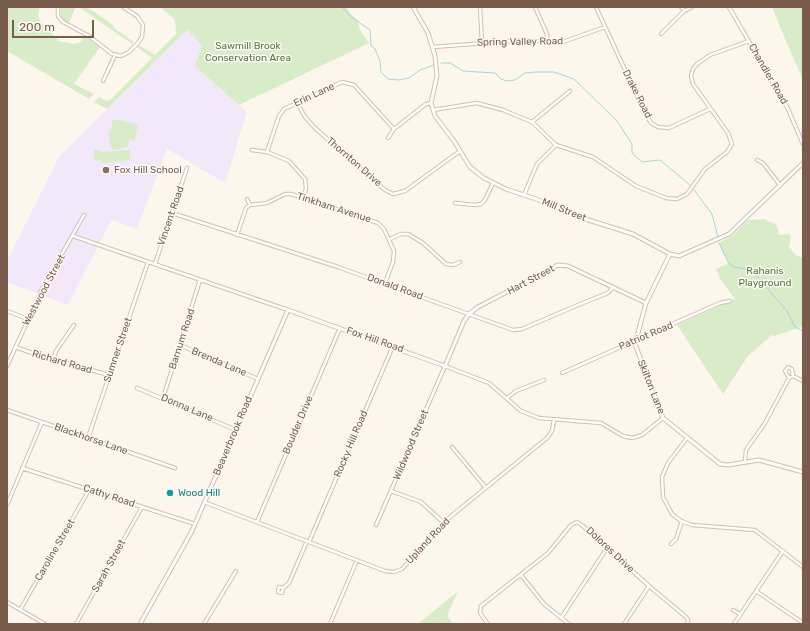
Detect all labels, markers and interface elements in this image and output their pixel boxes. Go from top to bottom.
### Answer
scale bar [14,12,96,38]
text: 200 m [19,20,55,34]
street label: Spring Valley Road [477,35,563,49]
park label: Sawmill Brook Conservation Area [205,40,291,64]
street label: Chandler Road [746,41,790,107]
street label: Drake Road [620,68,654,120]
street label: Erin Lane [292,80,336,110]
street label: Thornton Drive [324,135,384,189]
place label: Fox Hill School [114,164,182,176]
marker: Fox Hill School [101,165,111,175]
street label: Vincent Road [155,185,187,247]
street label: Tinkham Avenue [295,190,373,226]
street label: Mill Street [540,196,588,224]
street label: Westwood Street [20,252,68,328]
street label: Hart Street [505,263,557,297]
park label: Rahanis Playground [738,265,792,288]
street label: Donald Road [365,271,425,303]
street label: Barnum Road [167,307,197,371]
street label: Sumner Street [101,316,135,384]
street label: Patriot Road [617,319,675,353]
street label: Fox Hill Road [345,325,405,355]
street label: Brenda Lane [190,345,248,379]
street label: Richard Road [31,348,93,376]
street label: Skilton Lane [635,358,667,416]
street label: Donna Lane [159,392,215,424]
street label: Boulder Drive [280,394,316,456]
street label: Beaverbrook Road [211,395,255,477]
street label: Wildwood Street [391,408,431,482]
street label: Rocky Hill Road [332,409,370,479]
street label: Blackhorse Lane [53,421,129,457]
street label: Cathy Road [82,482,136,510]
place label: Wood Hill [178,487,220,499]
marker: Wood Hill [165,488,175,498]
street label: Upland Road [403,515,453,567]
street label: Caroline Street [32,517,78,583]
street label: Dolores Drive [583,525,637,575]
street label: Sarah Street [90,538,128,594]

